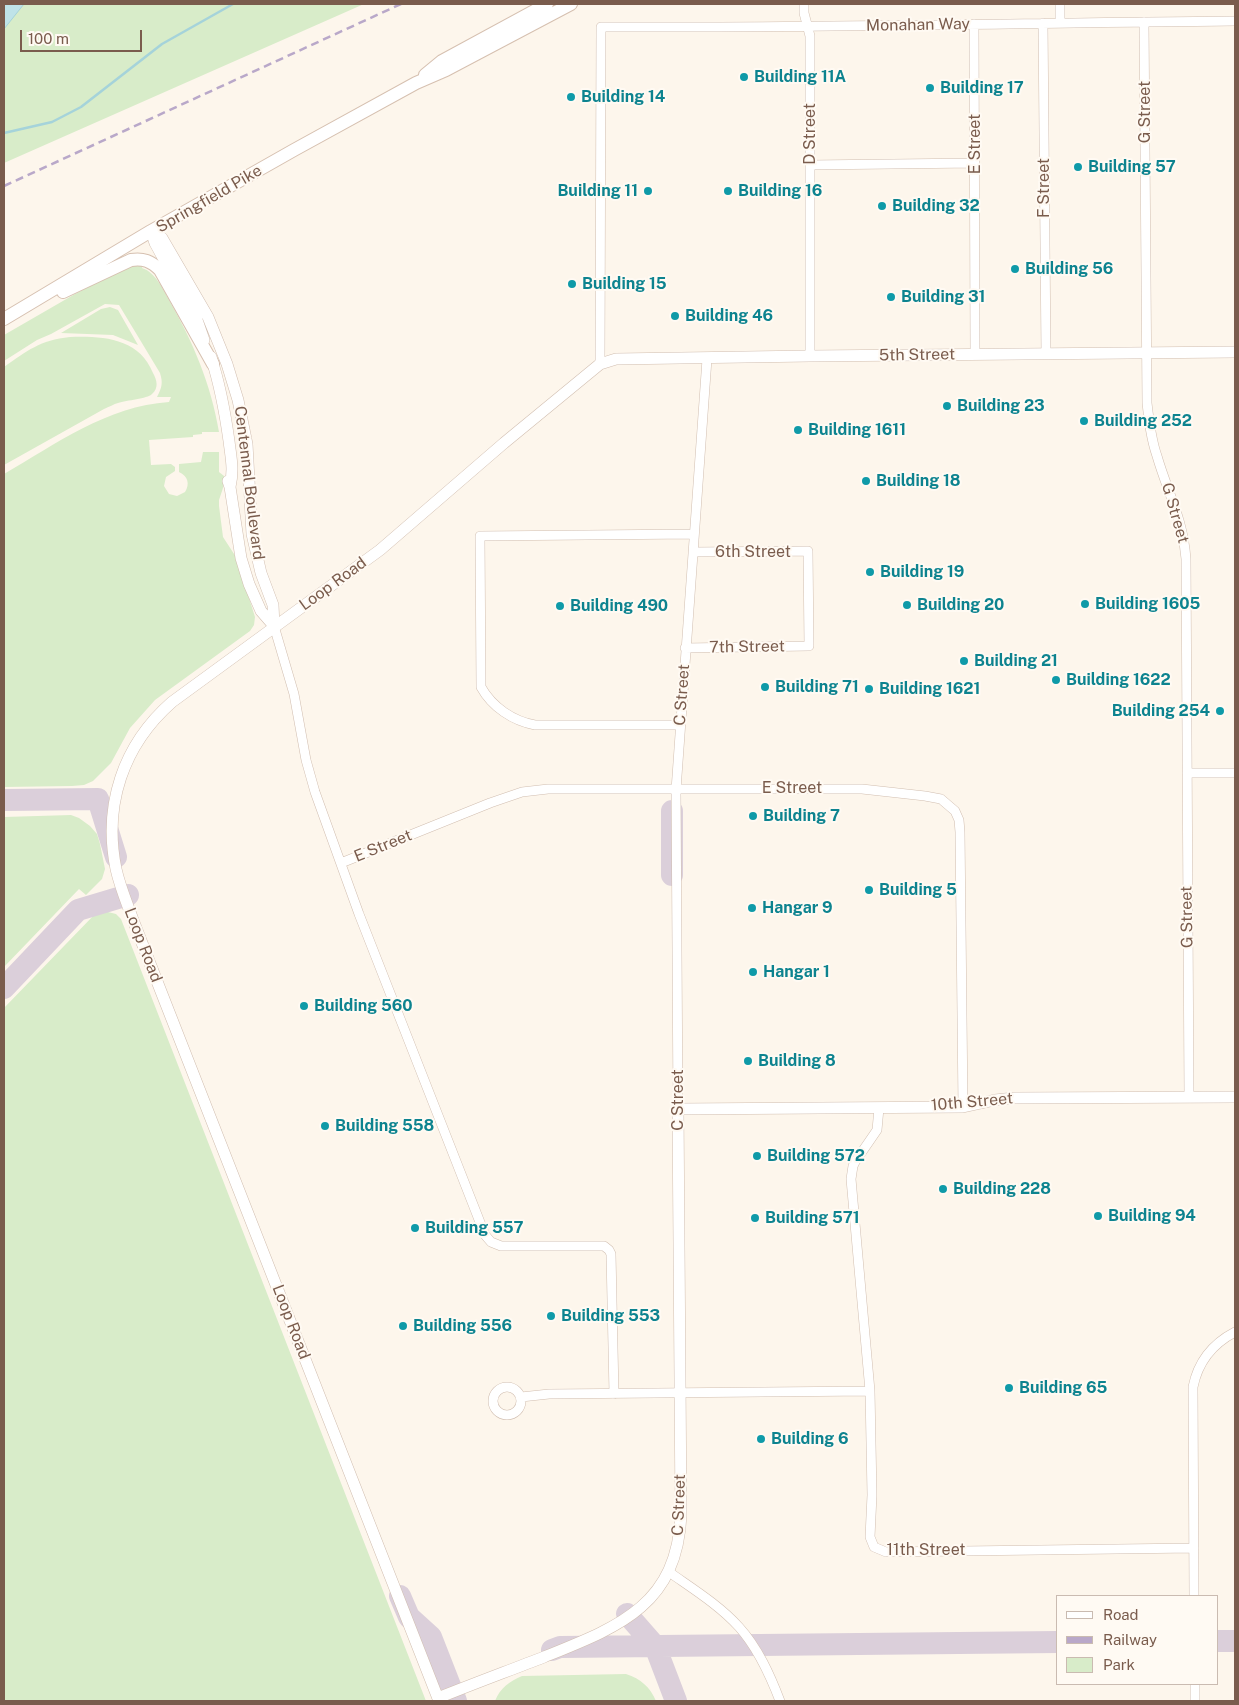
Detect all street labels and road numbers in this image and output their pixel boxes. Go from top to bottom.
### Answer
street label: Monahan Way [866,14,970,36]
street label: G Street [1135,81,1155,143]
street label: D Street [800,103,820,165]
street label: E Street [965,114,985,174]
street label: F Street [1034,158,1054,218]
street label: Springfield Pike [153,161,265,237]
street label: 5th Street [879,345,955,365]
street label: Centennal Boulevard [230,405,268,561]
street label: G Street [1157,480,1193,546]
street label: 6th Street [715,542,791,562]
street label: Loop Road [296,553,370,615]
street label: 7th Street [709,637,785,657]
street label: C Street [670,664,694,726]
street label: E Street [762,778,822,798]
street label: E Street [351,826,415,866]
street label: G Street [1177,886,1197,948]
street label: Loop Road [120,905,166,985]
street label: C Street [668,1069,688,1131]
street label: 10th Street [930,1089,1014,1115]
street label: Loop Road [268,1282,314,1362]
street label: C Street [668,1474,690,1536]
street label: 11th Street [886,1540,966,1560]

